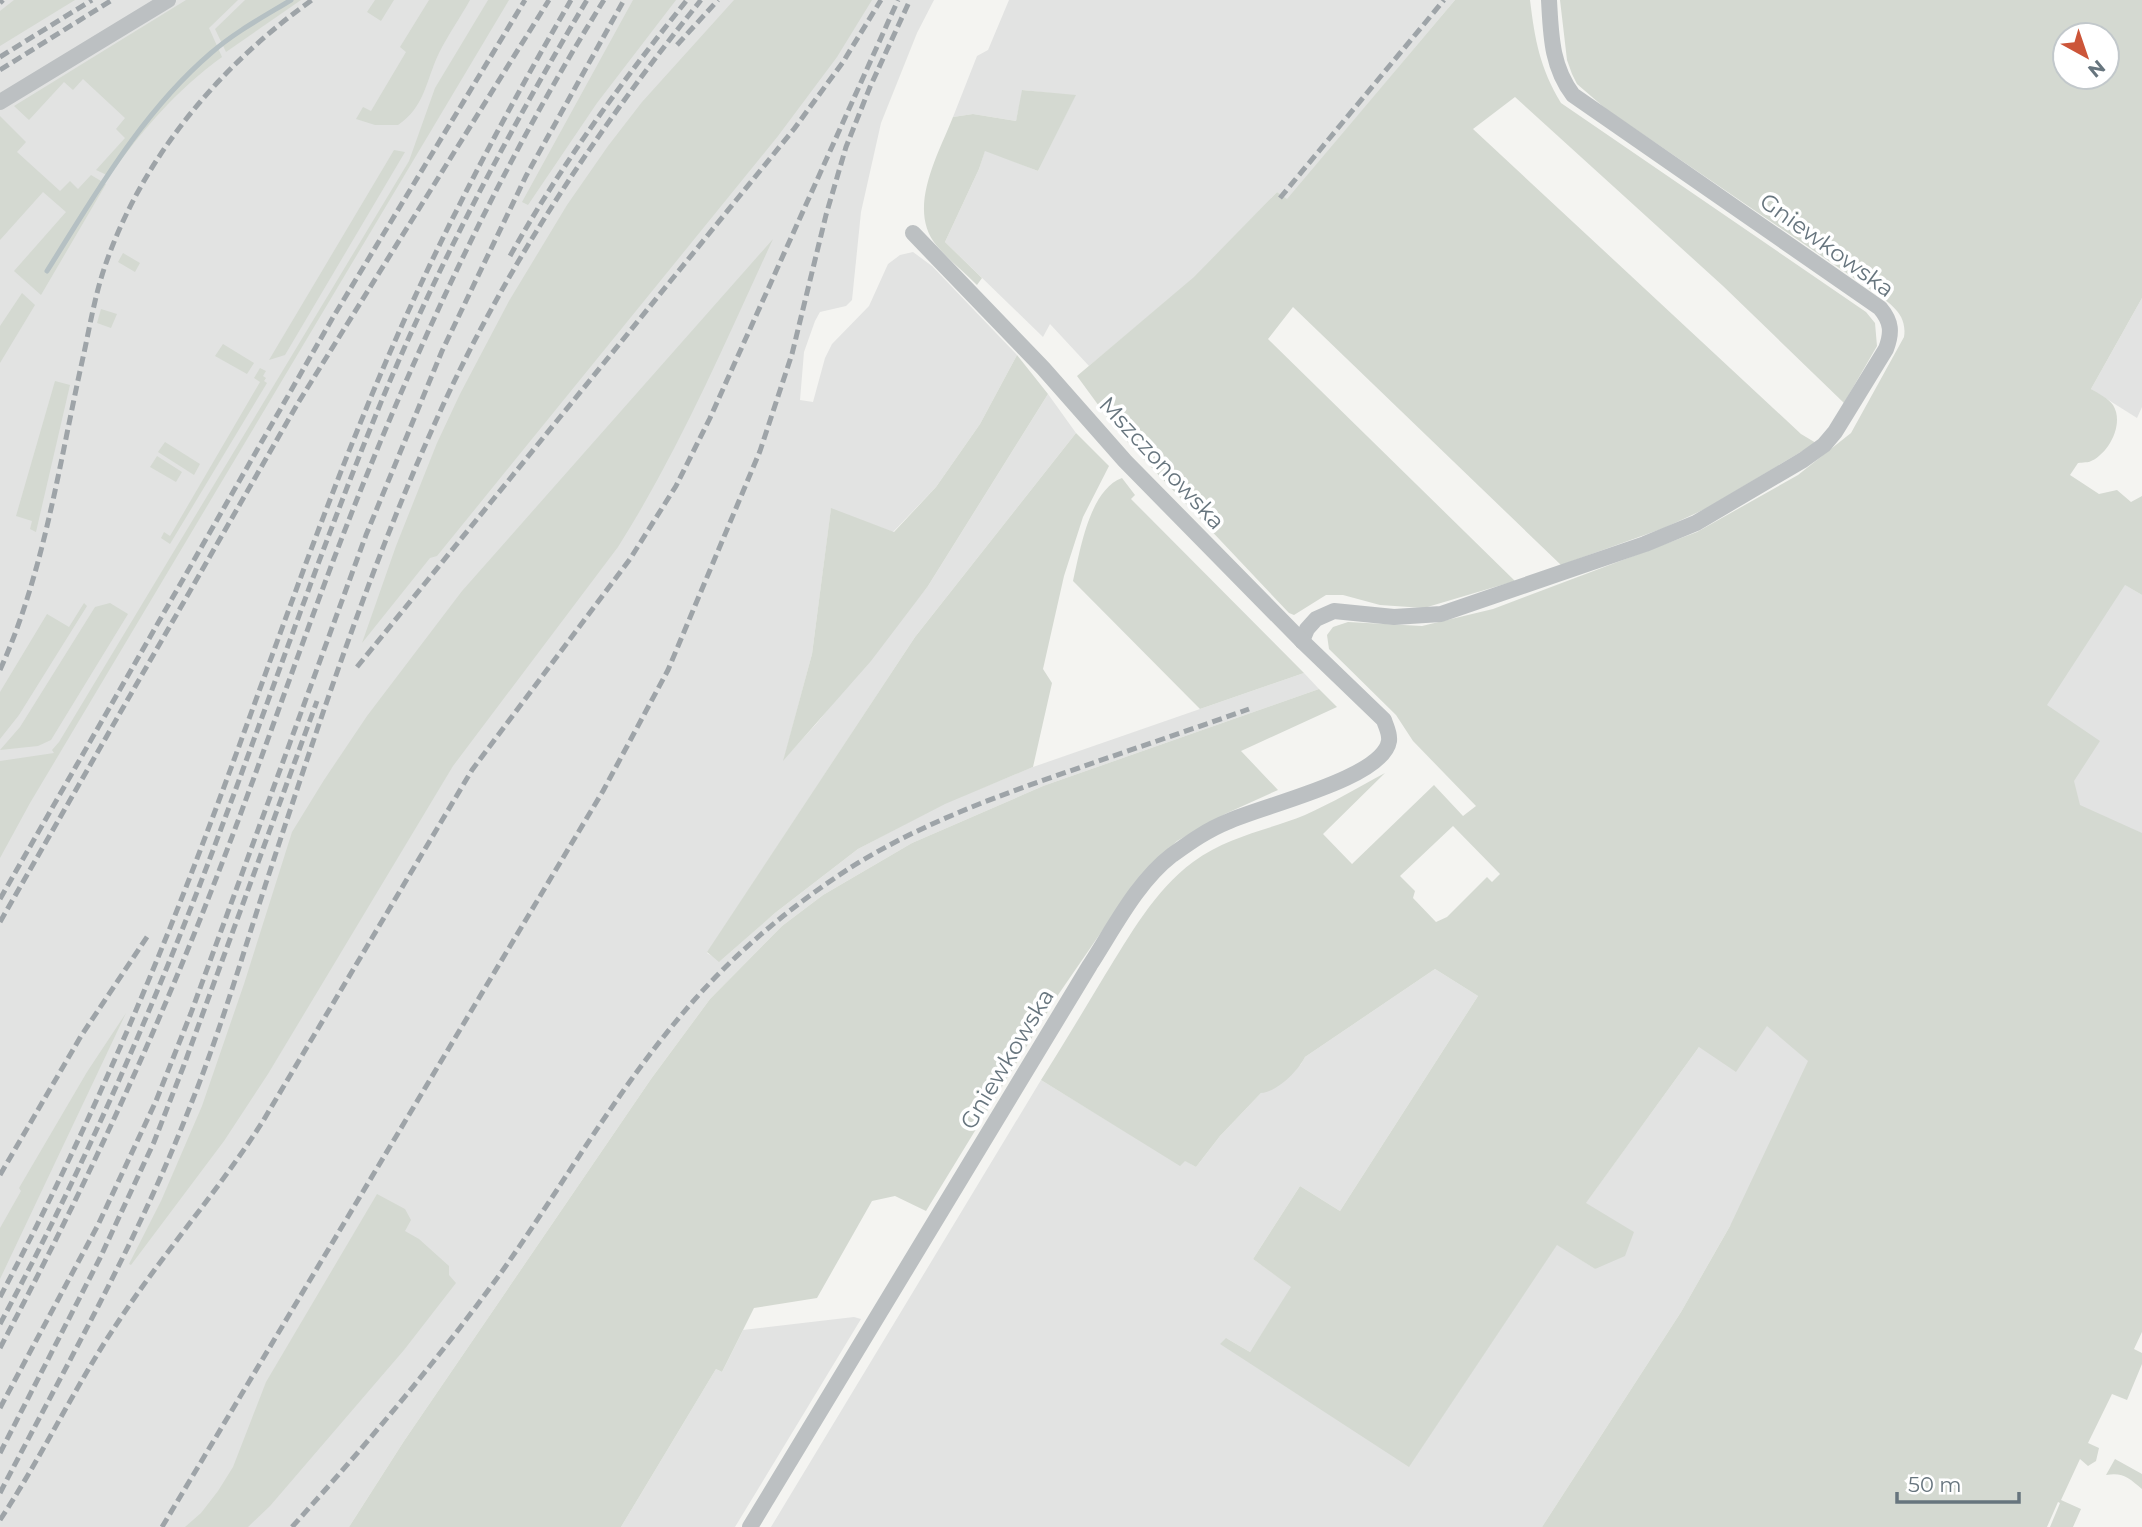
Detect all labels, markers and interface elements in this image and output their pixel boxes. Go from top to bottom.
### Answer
north arrow [2051,21,2121,91]
text: N [2083,55,2110,82]
street label: Gniewkowska [1754,187,1900,303]
street label: Mszczonowska [1093,391,1231,535]
street label: Gniewkowska [954,984,1060,1134]
scale bar [1897,1460,2020,1504]
text: 50 m [1908,1472,1962,1497]

